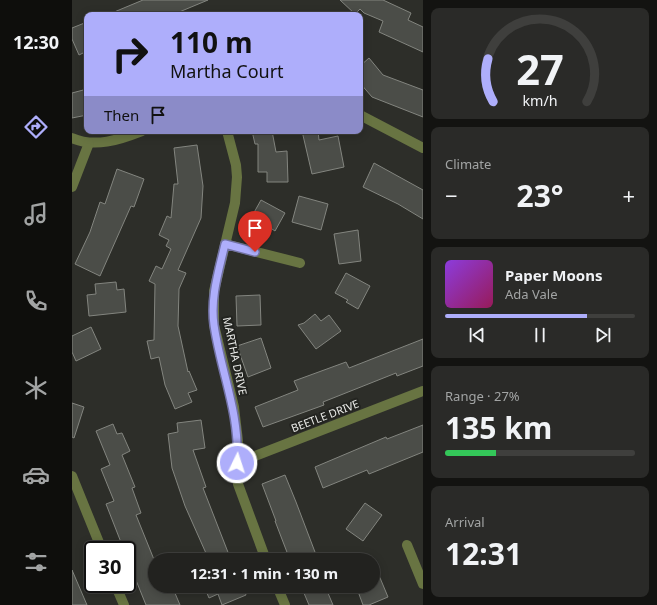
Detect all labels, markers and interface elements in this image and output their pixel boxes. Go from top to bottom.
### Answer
text: 110 m [170,23,253,61]
icon: right [104,28,156,80]
text: 12:30 [13,30,59,54]
text: 27 [516,41,564,97]
text: Martha Court [170,59,284,83]
text: km/h [522,90,558,109]
icon: arrive [147,104,169,126]
text: Then [104,105,139,125]
icon: directions [22,113,50,141]
text: Climate [445,155,491,173]
text: 23° [516,175,564,216]
text: − [445,180,458,210]
text: + [622,180,635,210]
icon: music [22,200,50,228]
pin [238,211,272,252]
icon: arrive [244,217,266,239]
text: Paper Moons [505,265,603,285]
text: Ada Vale [505,285,558,303]
icon: phone [22,287,50,315]
street label: MARTHA DRIVE [220,316,251,396]
icon: previous [466,324,488,346]
icon: pause [529,324,551,346]
icon: next [592,324,614,346]
icon: climate [22,374,50,402]
text: Range · 27% [445,387,520,405]
street label: BEETLE DRIVE [289,396,361,435]
text: 135 km [445,407,552,448]
position arrow [216,442,258,484]
icon: car [22,461,50,489]
text: Arrival [445,513,485,531]
text: 12:31 [445,533,522,574]
speed limit sign: 30 [84,541,136,593]
icon: filters [22,548,50,576]
text: 12:31 · 1 min · 130 m [190,563,338,583]

